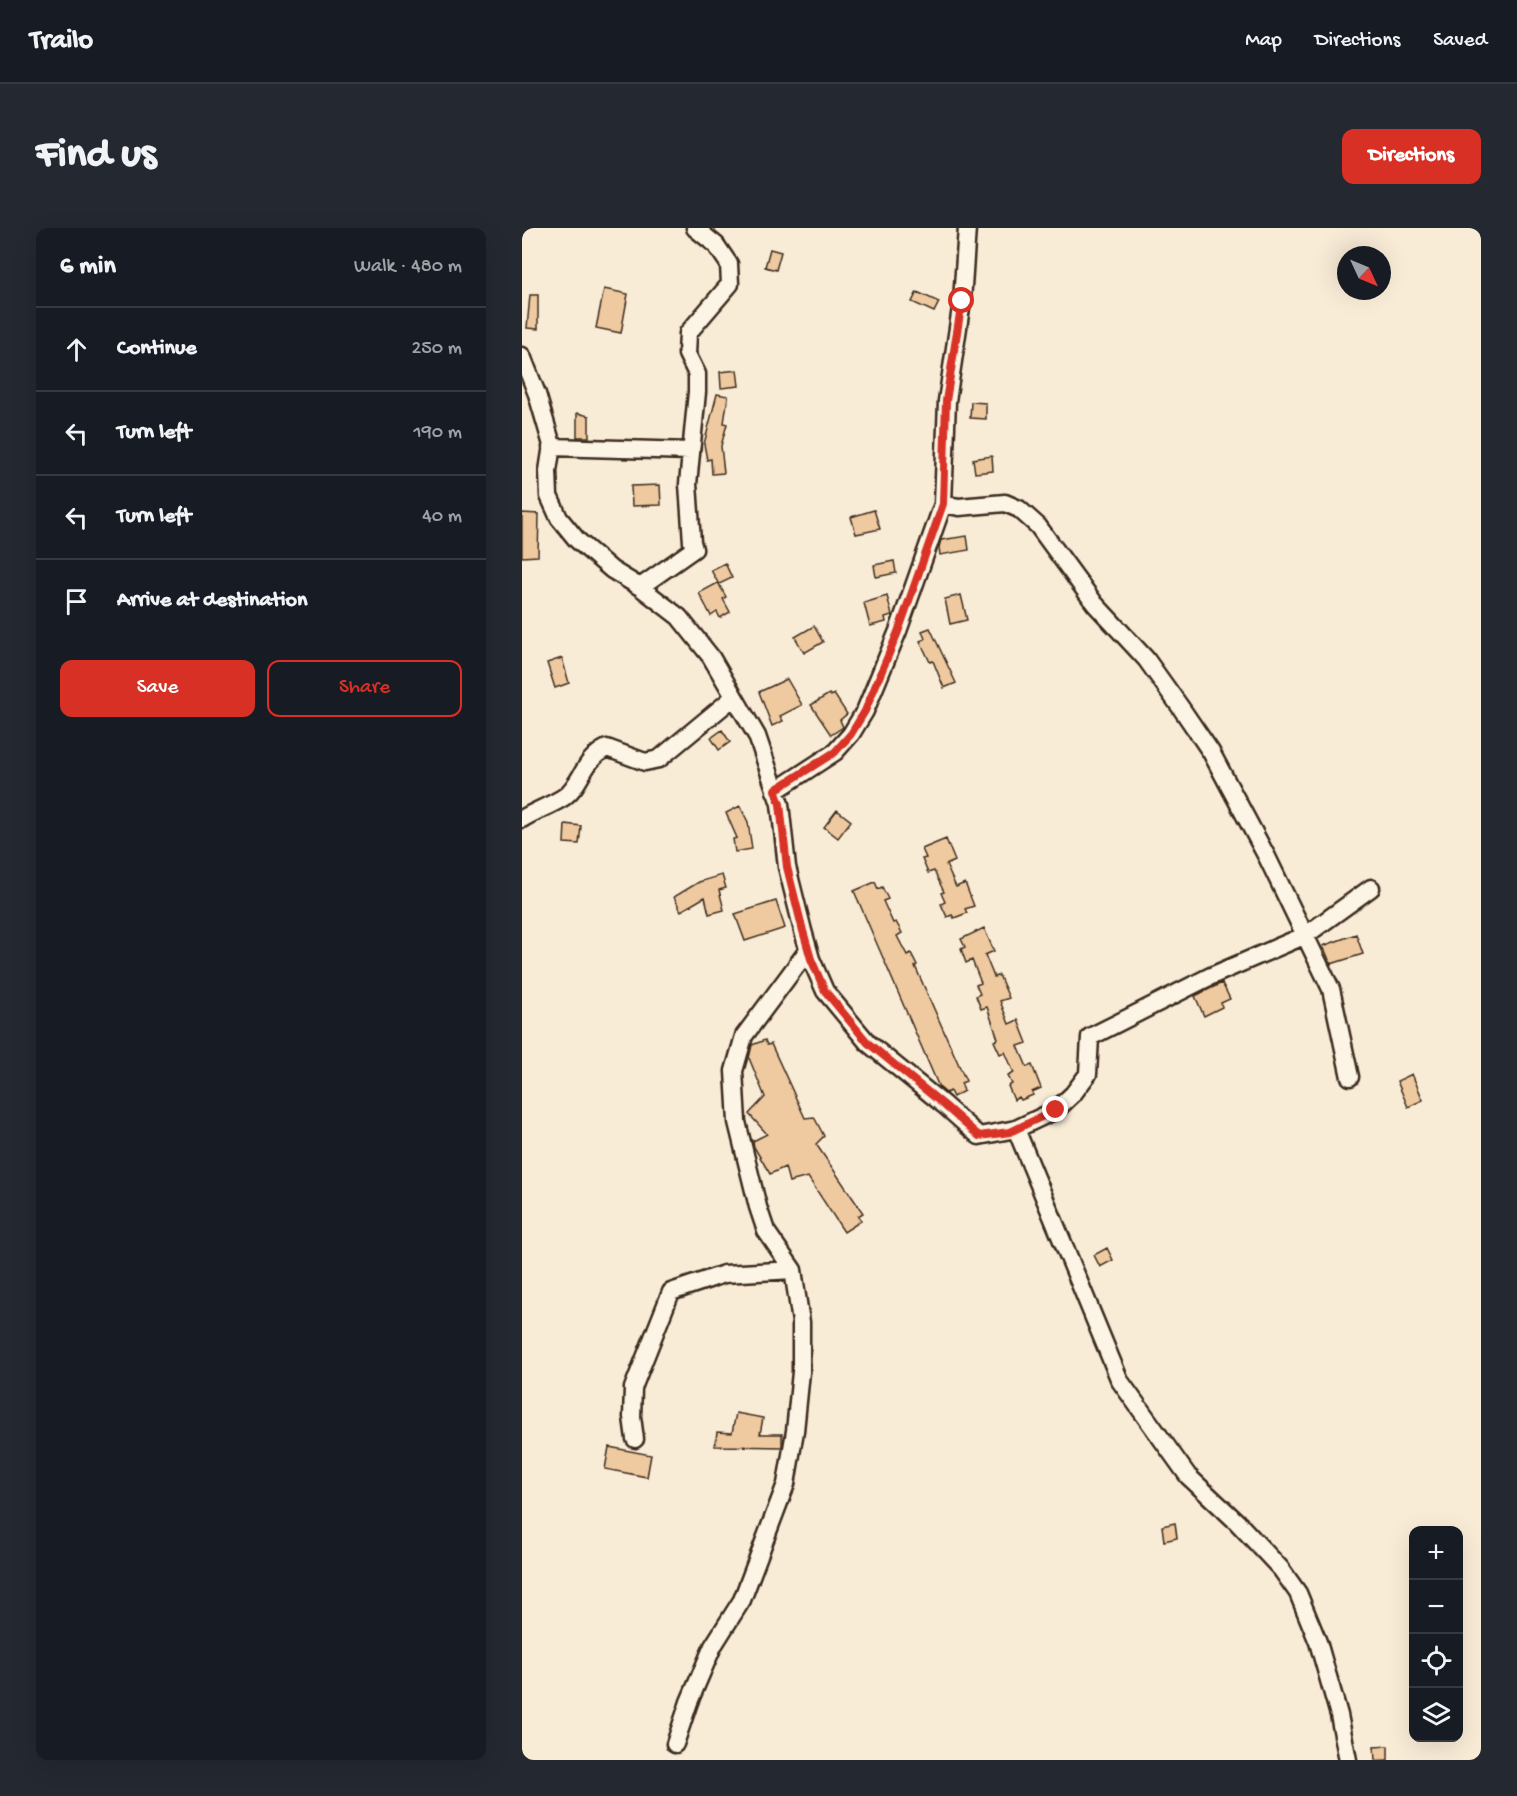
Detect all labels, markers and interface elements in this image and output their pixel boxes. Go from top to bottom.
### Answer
text: Trailo [30,25,93,58]
text: Map [1245,29,1282,54]
text: Directions [1315,29,1400,54]
text: Saved [1433,29,1487,54]
button: Directions [1342,129,1481,184]
text: Find us [36,132,156,181]
north arrow [1337,246,1391,300]
text: 6 min [60,252,116,283]
text: Walk · 480 m [354,256,462,279]
route start [948,287,974,313]
icon: ahead [60,333,93,366]
text: Continue [117,336,197,362]
text: 250 m [411,338,462,361]
icon: left [60,417,93,450]
text: Turn left [117,420,191,446]
text: 190 m [414,422,462,445]
icon: left [60,501,93,534]
text: Turn left [117,504,191,530]
text: 40 m [422,506,462,529]
icon: arrive [60,585,93,618]
text: Arrive at destination [117,588,307,614]
button: Save [60,660,255,717]
button: Share [267,660,462,717]
route end [1042,1096,1068,1122]
map controls [1409,1526,1463,1742]
button: + [1409,1526,1463,1580]
button: − [1409,1580,1463,1634]
button: locate [1409,1634,1463,1688]
button: layers [1409,1688,1463,1742]

